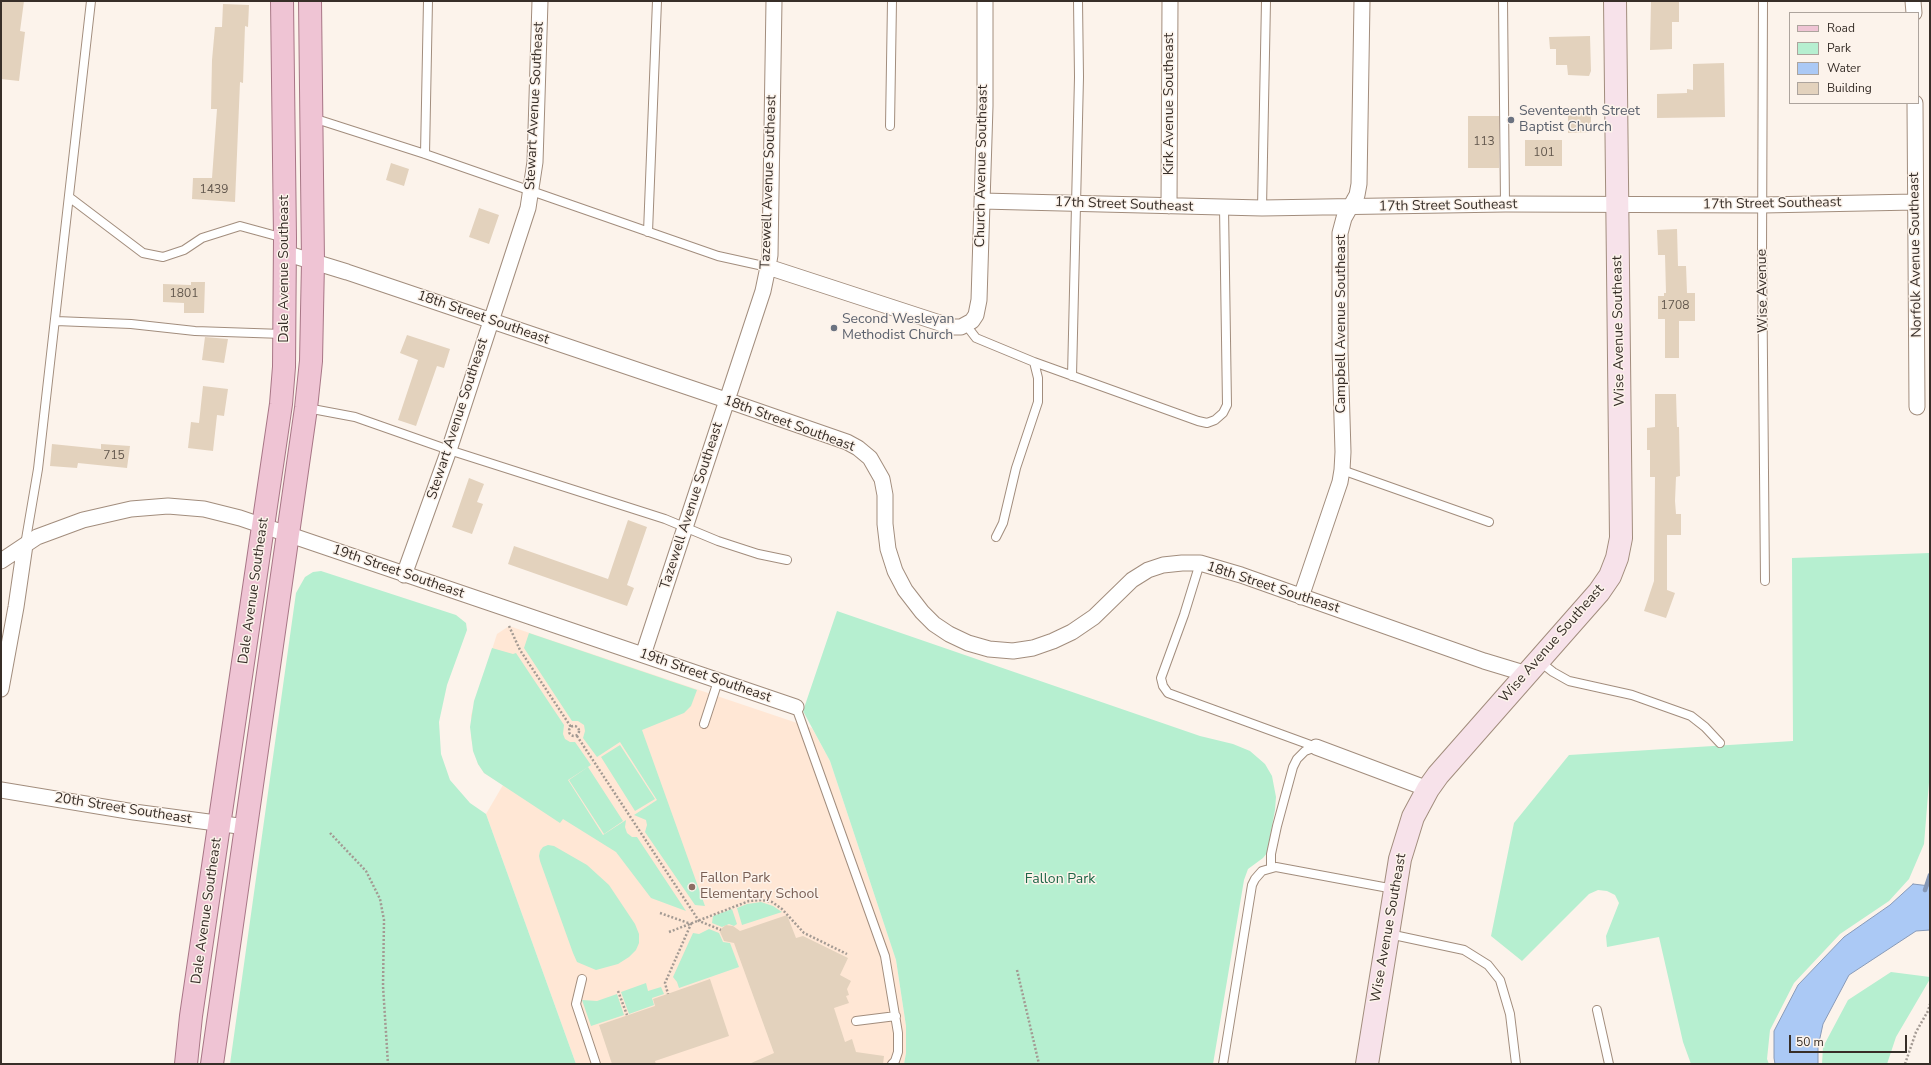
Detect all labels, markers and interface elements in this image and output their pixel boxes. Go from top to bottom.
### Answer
legend [1789,12,1919,104]
text: Road [1827,20,1855,36]
street label: Stewart Avenue Southeast [522,21,548,191]
street label: Kirk Avenue Southeast [1162,33,1178,175]
text: Park [1827,40,1851,56]
text: Water [1827,60,1861,76]
text: Building [1827,80,1872,96]
street label: Church Avenue Southeast [972,84,992,248]
street label: Tazewell Avenue Southeast [758,95,780,269]
place label: Seventeenth Street Baptist Church [1519,104,1640,136]
marker: Seventeenth Street Baptist Church [1506,115,1516,125]
house number: 113 [1473,135,1495,149]
house number: 101 [1533,146,1555,160]
street label: Norfolk Avenue Southeast [1906,172,1926,338]
house number: 1439 [200,183,228,197]
street label: 17th Street Southeast [1054,194,1194,216]
street label: 17th Street Southeast [1703,194,1841,214]
street label: Dale Avenue Southeast [277,195,293,343]
street label: 17th Street Southeast [1379,196,1517,216]
street label: Campbell Avenue Southeast [1334,234,1350,414]
street label: Wise Avenue [1754,249,1772,333]
street label: Wise Avenue Southeast [1609,255,1629,407]
house number: 1801 [170,287,198,301]
street label: 18th Street Southeast [415,287,551,349]
house number: 1708 [1661,299,1689,313]
place label: Second Wesleyan Methodist Church [842,312,955,344]
marker: Second Wesleyan Methodist Church [829,323,839,333]
street label: Stewart Avenue Southeast [424,336,492,502]
street label: 18th Street Southeast [721,392,857,456]
street label: Tazewell Avenue Southeast [657,421,727,591]
house number: 715 [103,449,125,463]
street label: Dale Avenue Southeast [235,517,273,665]
street label: 19th Street Southeast [330,541,466,603]
street label: 18th Street Southeast [1205,559,1341,617]
street label: Wise Avenue Southeast [1496,581,1608,707]
street label: 19th Street Southeast [637,645,773,707]
street label: 20th Street Southeast [53,790,193,828]
street label: Dale Avenue Southeast [188,837,226,985]
street label: Wise Avenue Southeast [1368,852,1410,1004]
place label: Fallon Park Elementary School [700,871,818,904]
park label: Fallon Park [1025,872,1095,888]
marker: Fallon Park Elementary School [687,882,697,892]
scale bar [1791,1027,1909,1053]
text: 50 m [1796,1034,1824,1050]

